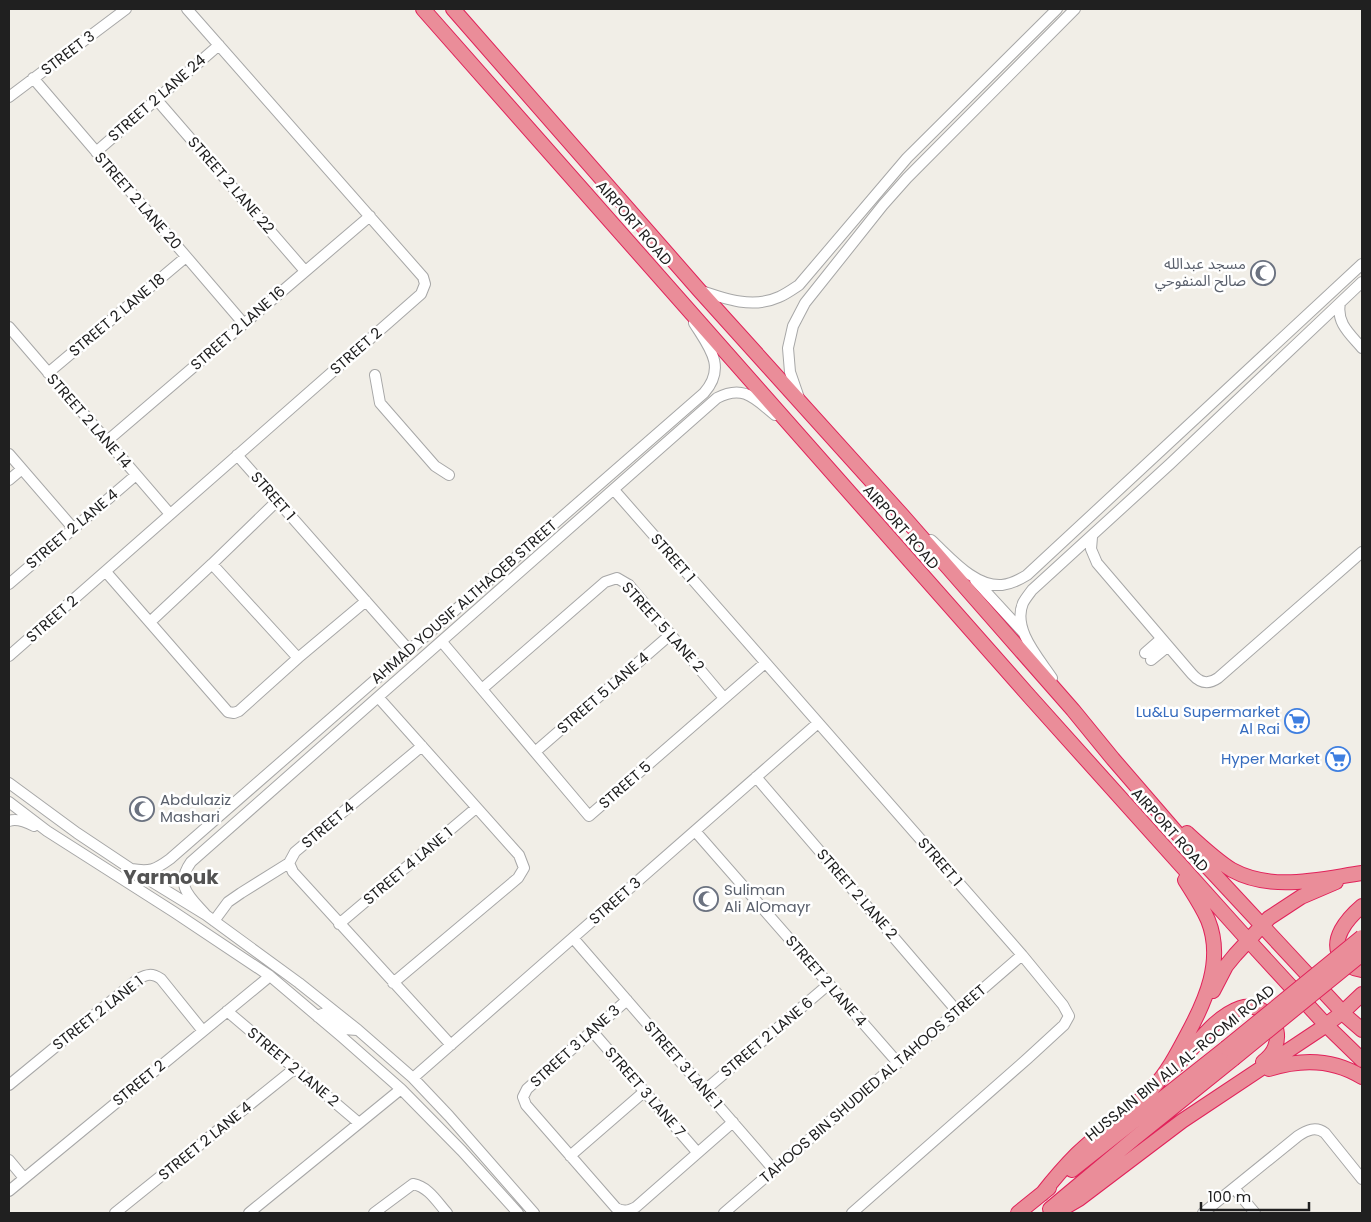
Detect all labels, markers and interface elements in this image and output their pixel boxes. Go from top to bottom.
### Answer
street label: STREET 3 [36,25,99,80]
street label: STREET 2 LANE 24 [103,49,210,146]
street label: STREET 2 LANE 22 [183,132,279,238]
street label: STREET 2 LANE 20 [90,147,187,254]
street label: AIRPORT ROAD [592,176,677,270]
place label: مسجد عبدالله صالح المنفوحي [1155,253,1246,293]
mosque icon: مسجد عبدالله صالح المنفوحي [1250,260,1276,286]
street label: STREET 2 LANE 18 [64,268,169,361]
street label: STREET 2 LANE 16 [186,281,290,375]
street label: STREET 2 [325,322,386,379]
street label: STREET 2 LANE 14 [42,369,136,473]
street label: STREET 1 [246,467,300,525]
street label: AIRPORT ROAD [859,480,944,574]
street label: STREET 2 LANE 4 [21,484,122,573]
street label: AHMAD YOUSIF ALTHAQEB STREET [366,515,561,688]
street label: STREET 1 [646,529,700,587]
street label: STREET 5 LANE 2 [617,577,709,676]
street label: STREET 2 [21,590,82,647]
street label: STREET 5 LANE 4 [552,647,653,738]
place label: Lu&Lu Supermarket Al Rai [1136,701,1280,739]
supermarket icon: Lu&Lu Supermarket Al Rai [1284,708,1310,734]
supermarket icon: Hyper Market [1325,746,1351,772]
place label: Hyper Market [1221,748,1320,769]
street label: STREET 5 [594,756,655,813]
street label: AIRPORT ROAD [1127,783,1214,876]
place label: Abdulaziz Mashari [160,789,231,827]
mosque icon: Abdulaziz Mashari [129,796,155,822]
street label: STREET 4 [297,796,359,853]
street label: STREET 4 LANE 1 [359,822,457,909]
street label: STREET 1 [913,833,967,891]
street label: STREET 2 LANE 2 [812,844,903,943]
district label: Yarmouk [123,863,219,891]
street label: STREET 3 [584,872,645,929]
place label: Suliman Ali AlOmayr [724,879,811,917]
mosque icon: Suliman Ali AlOmayr [693,886,719,912]
street label: STREET 2 LANE 4 [781,931,872,1031]
street label: STREET 2 LANE 1 [48,971,147,1055]
street label: TAHOOS BIN SHUDIED AL TAHOOS STREET [755,979,990,1188]
street label: HUSSAIN BIN ALI AL-ROOMI ROAD [1081,980,1279,1146]
street label: STREET 2 LANE 6 [716,992,817,1081]
street label: STREET 3 LANE 3 [525,1000,624,1092]
street label: STREET 3 LANE 1 [639,1016,727,1113]
street label: STREET 2 LANE 2 [243,1022,344,1111]
street label: STREET 3 LANE 7 [600,1042,691,1141]
street label: STREET 2 [108,1055,169,1110]
street label: STREET 2 LANE 4 [154,1096,256,1185]
scale bar [1201,1180,1308,1212]
text: 100 m [1208,1186,1251,1207]

